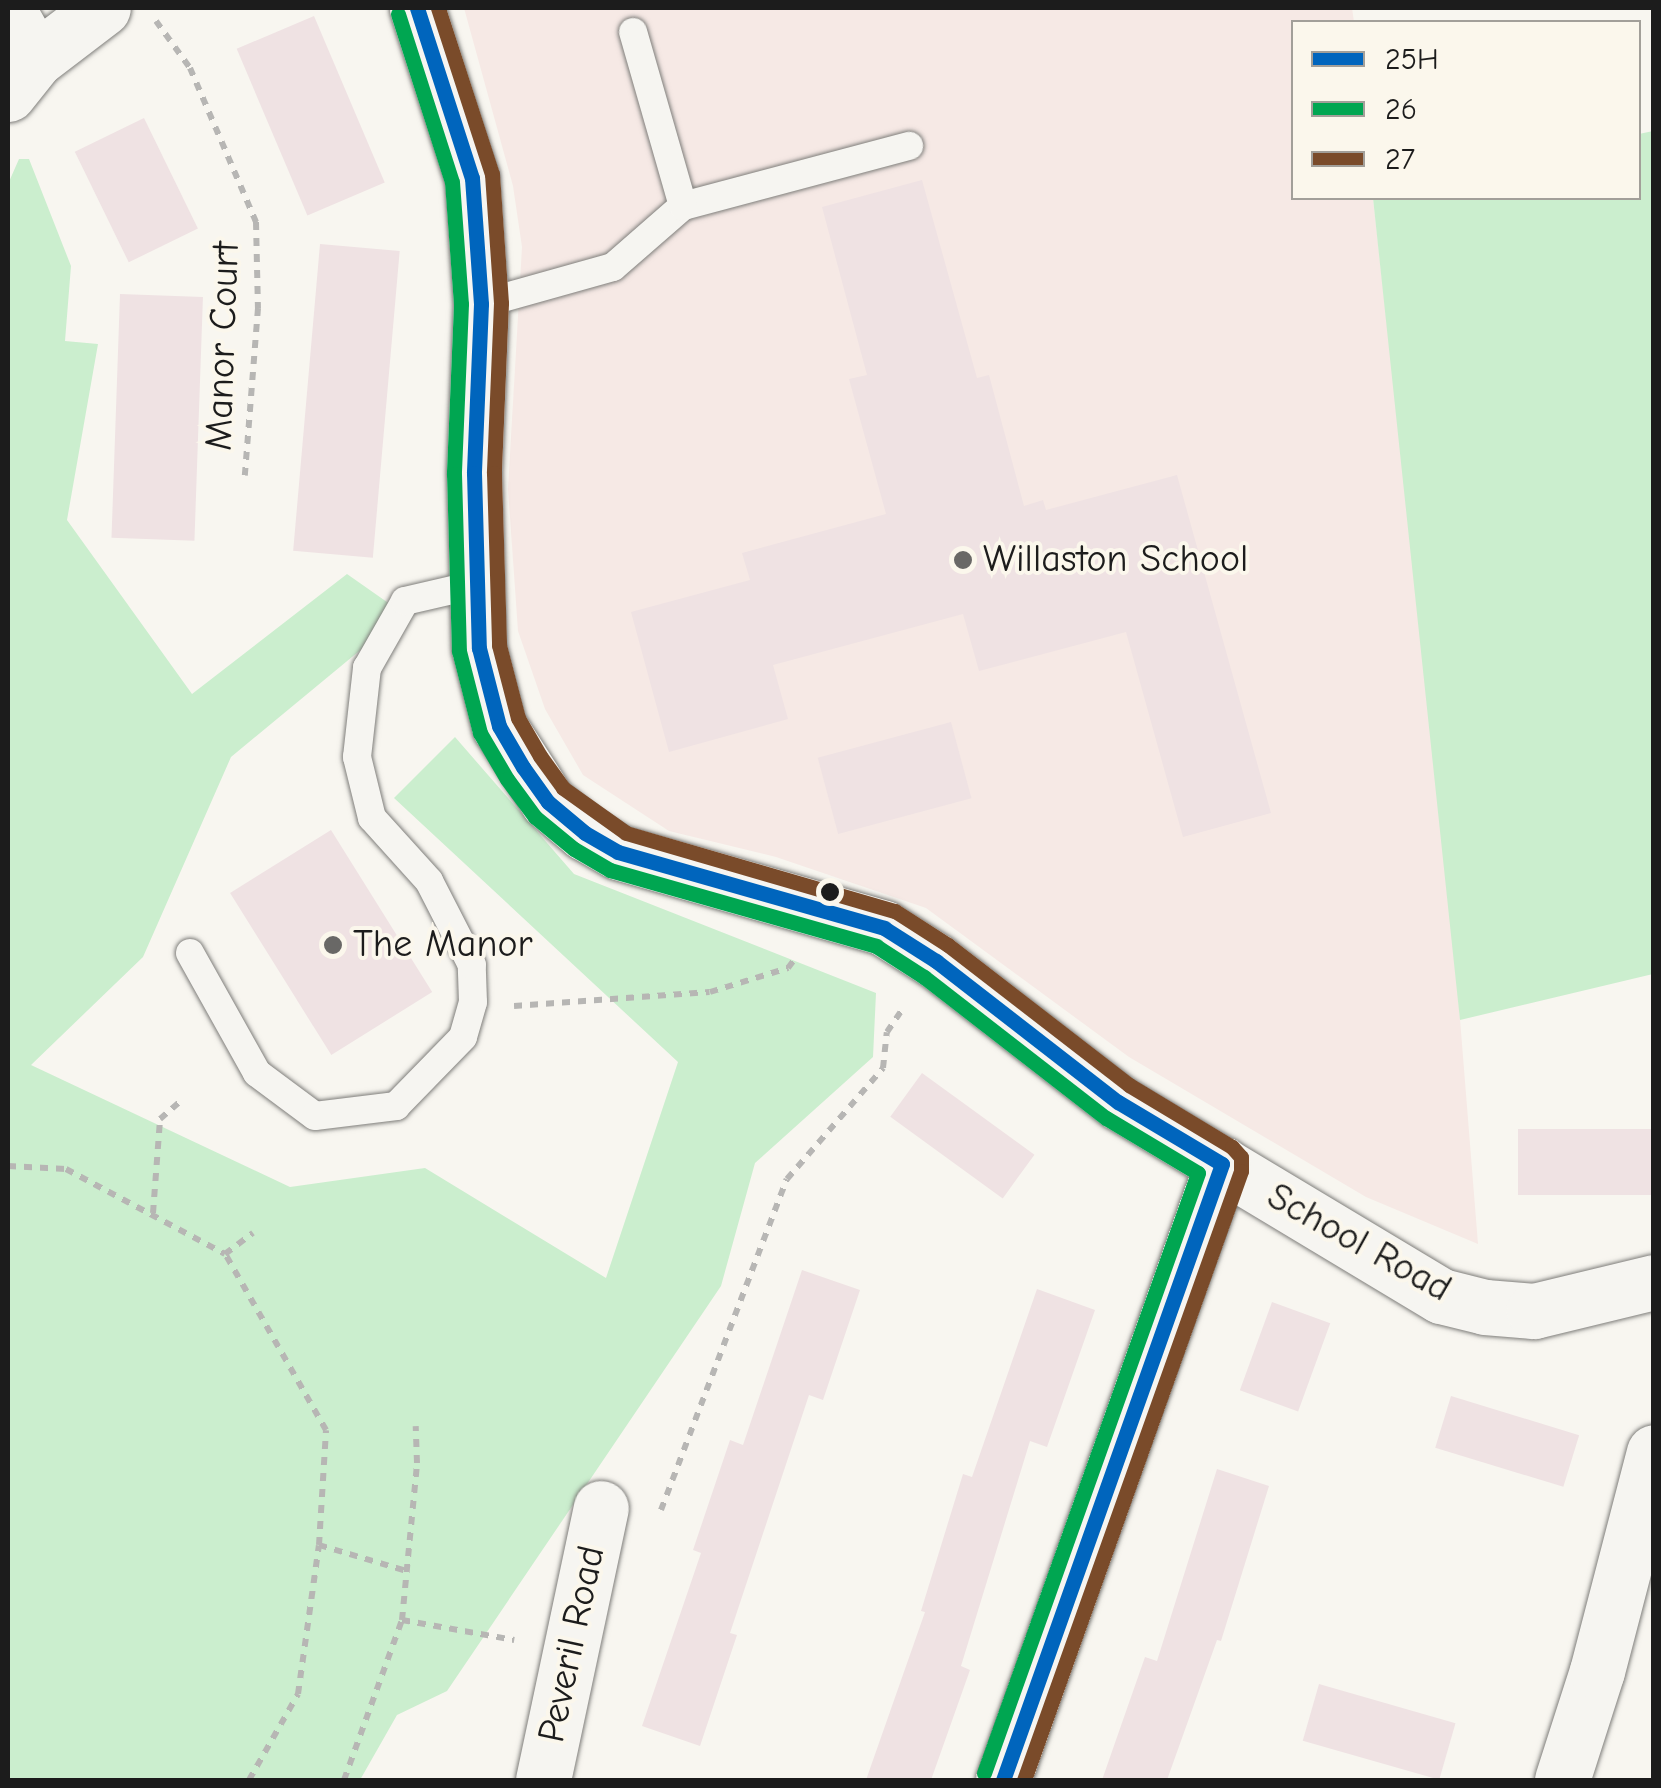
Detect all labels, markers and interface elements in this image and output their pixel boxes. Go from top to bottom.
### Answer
legend [1291,20,1641,200]
text: 25H [1385,42,1439,77]
text: 26 [1385,92,1417,127]
text: 27 [1385,142,1415,177]
street label: Manor Court [197,241,249,451]
place label: Willaston School [983,537,1248,583]
marker: Willaston School [952,549,974,571]
unlabelled marker [820,882,840,902]
place label: The Manor [353,922,533,968]
marker: The Manor [322,934,344,956]
street label: School Road [1259,1174,1459,1312]
street label: Peveril Road [529,1542,615,1746]

